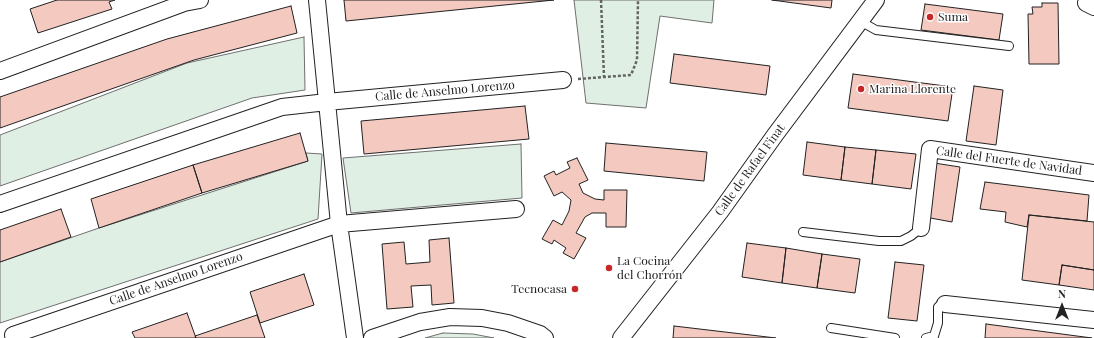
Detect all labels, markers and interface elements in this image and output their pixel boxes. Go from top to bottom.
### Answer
place label: Suma [938,10,968,24]
marker: Suma [925,12,935,22]
street label: Calle de Anselmo Lorenzo [375,78,515,104]
place label: Marina Llorente [869,82,956,96]
marker: Marina Llorente [856,84,866,94]
street label: Calle de Rafael Finat [712,121,788,219]
street label: Calle del Fuerte de Navidad [935,144,1083,178]
street label: Calle de Anselmo Lorenzo [107,249,245,309]
place label: La Cocina del Chorrón [617,254,683,282]
marker: La Cocina del Chorrón [604,263,614,273]
place label: Tecnocasa [511,282,567,296]
marker: Tecnocasa [570,284,580,294]
north arrow [1042,286,1082,326]
text: N [1058,286,1066,301]

